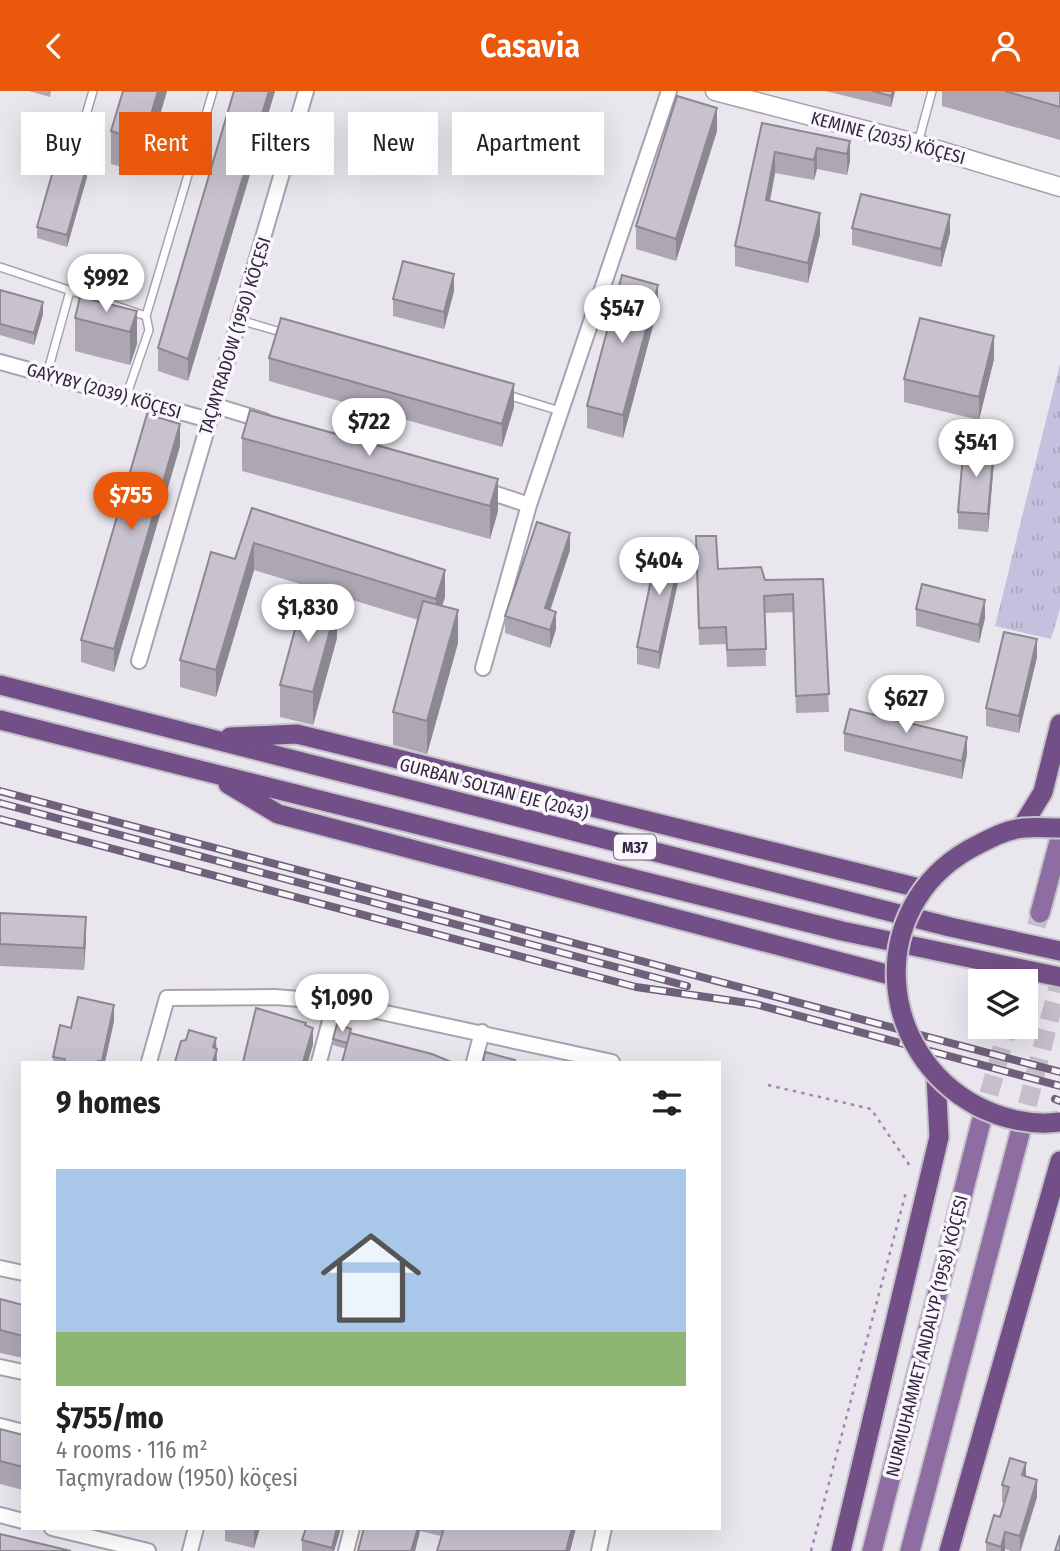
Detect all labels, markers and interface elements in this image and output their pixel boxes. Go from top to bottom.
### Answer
icon: back [35,27,73,65]
text: Casavia [480,27,580,65]
icon: person [987,27,1025,65]
street label: KEMINE (2035) KÖÇESI [808,107,968,169]
chip: Buy [21,112,105,175]
chip: Rent [119,112,212,175]
chip: Filters [226,112,334,175]
chip: New [348,112,438,175]
chip: Apartment [452,112,604,175]
street label: TAÇMYRADOW (1950) KÖÇESI [194,234,276,438]
pin: $992 [65,255,147,314]
text: $992 [83,263,129,291]
pin: $547 [581,285,663,345]
text: $547 [600,294,644,322]
street label: GAÝYBY (2039) KÖÇESI [24,357,184,424]
pin: $722 [328,399,410,458]
text: $722 [348,407,390,435]
pin: $541 [935,419,1017,479]
text: $541 [955,428,997,456]
pin: $755 [90,473,172,532]
text: $755 [109,481,153,509]
pin: $404 [618,538,700,597]
text: $404 [635,546,683,574]
pin: $1,830 [251,585,365,644]
text: $1,830 [277,593,339,621]
pin: $627 [865,675,947,735]
text: $627 [884,684,928,712]
street label: GURBAN SOLTAN EJE (2043) [397,753,591,825]
road number: M37 [614,835,656,859]
map controls [968,969,1038,1039]
button: layers [968,969,1038,1039]
pin: $1,090 [285,975,399,1034]
text: $1,090 [311,983,373,1011]
icon: filters [648,1084,686,1122]
text: 9 homes [56,1085,161,1121]
street label: NURMUHAMMET ANDALYP (1958) KÖÇESI [881,1193,973,1479]
icon: home [308,1215,434,1341]
text: $755/mo [56,1400,164,1436]
text: 4 rooms · 116 m² [56,1436,208,1464]
text: Taçmyradow (1950) köçesi [56,1464,298,1492]

